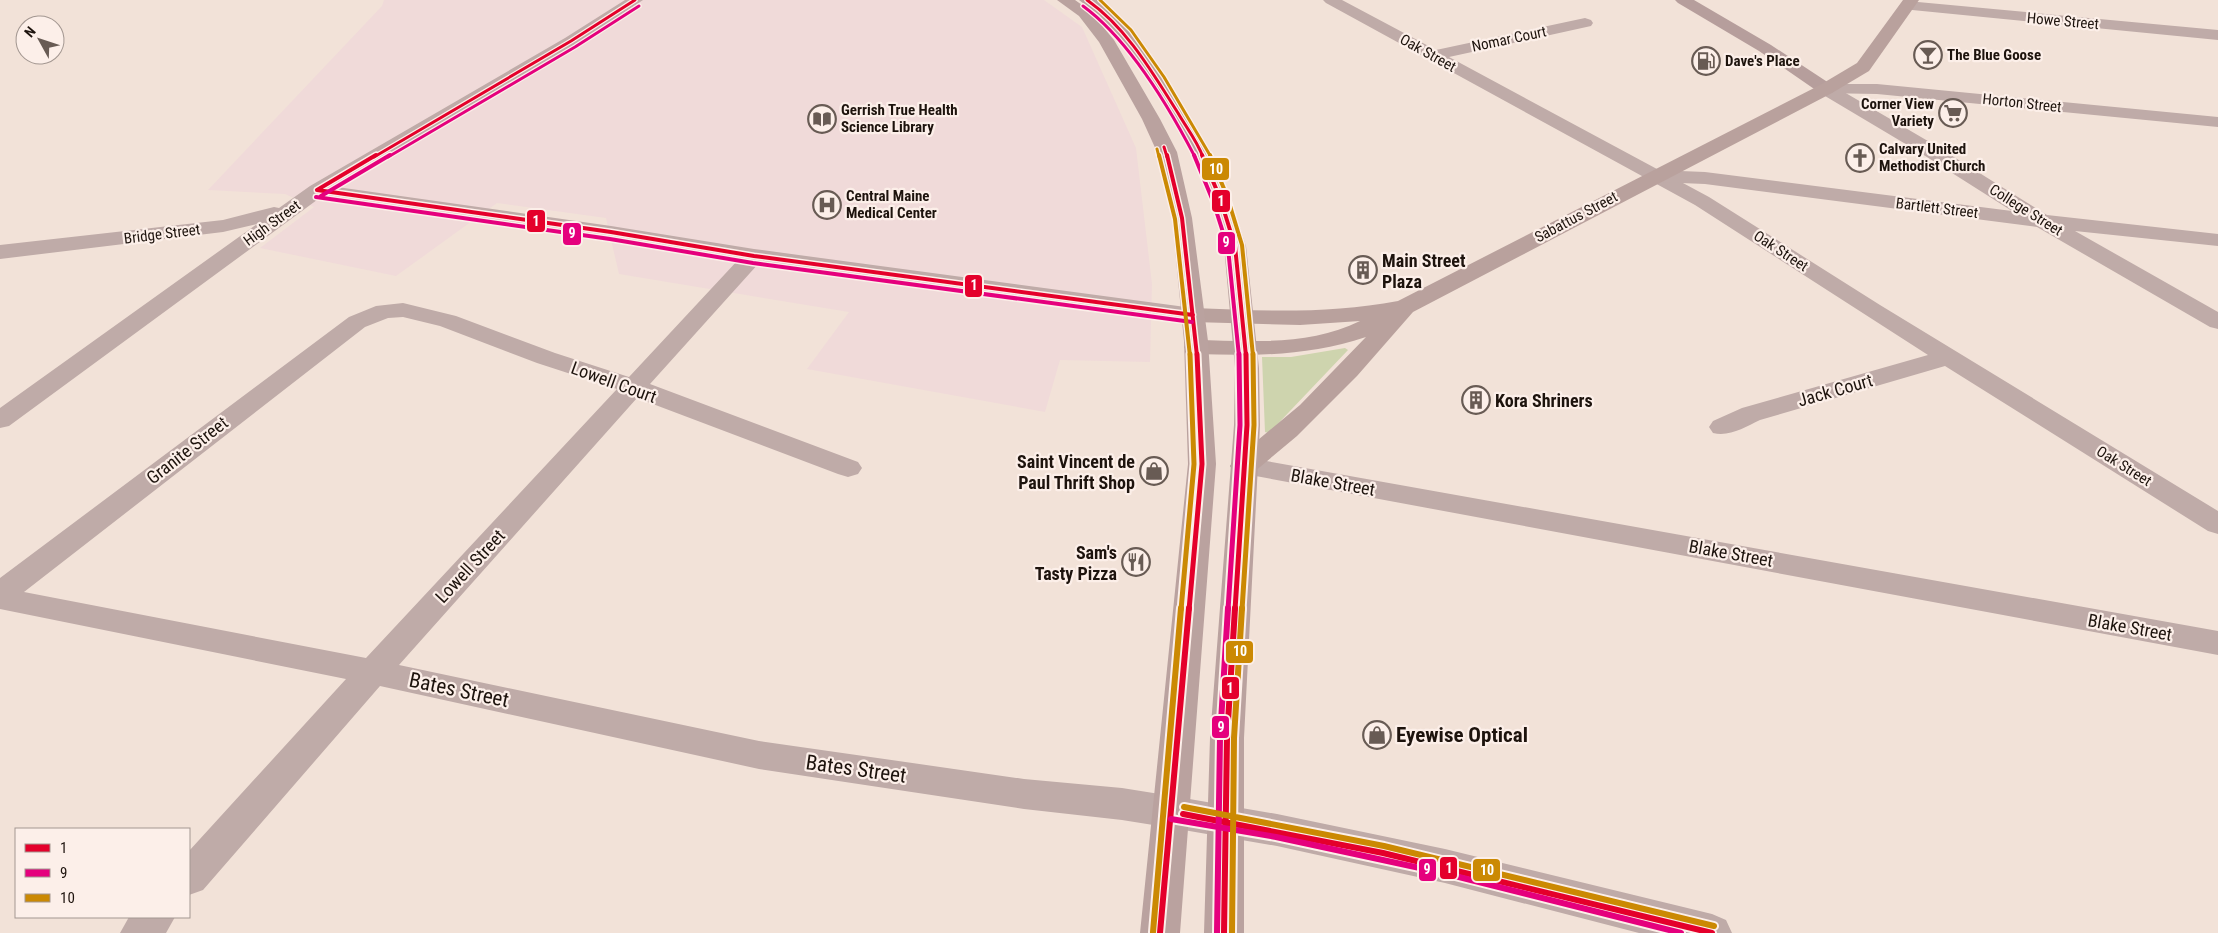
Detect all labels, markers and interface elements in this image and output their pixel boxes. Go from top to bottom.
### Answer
street label: Howe Street [2026,9,2100,33]
north arrow [15,15,65,65]
street label: Nomar Court [1470,22,1548,56]
text: N [21,23,39,40]
street label: Oak Street [1397,30,1459,76]
bar icon: The Blue Goose [1913,40,1943,70]
fuel station icon: Dave's Place [1691,46,1721,76]
place label: The Blue Goose [1947,46,2041,64]
place label: Dave's Place [1725,52,1800,70]
street label: Horton Street [1982,90,2062,116]
place label: Corner View Variety [1861,95,1934,130]
supermarket icon: Corner View Variety [1938,98,1968,128]
place label: Gerrish True Health Science Library [841,101,958,136]
library icon: Gerrish True Health Science Library [807,104,837,134]
place label: Calvary United Methodist Church [1879,140,1986,175]
church icon: Calvary United Methodist Church [1845,143,1875,173]
line badge: 10 [1201,157,1230,181]
text: 10 [1209,161,1223,177]
street label: College Street [1986,180,2066,240]
place label: Central Maine Medical Center [846,187,937,222]
street label: Sabattus Street [1532,188,1620,246]
line badge: 1 [1211,189,1231,213]
hospital icon: Central Maine Medical Center [812,190,842,220]
text: 1 [1217,193,1225,209]
street label: Bartlett Street [1895,194,1979,222]
street label: High Street [240,196,304,250]
line badge: 1 [526,209,546,233]
text: 1 [532,213,540,229]
street label: Bridge Street [123,220,201,248]
line badge: 9 [562,222,582,246]
text: 9 [568,225,576,241]
street label: Oak Street [1750,227,1812,275]
line badge: 9 [1217,231,1236,255]
text: 9 [1222,234,1230,250]
place label: Main Street Plaza [1382,250,1466,292]
building icon: Main Street Plaza [1348,255,1378,285]
line badge: 1 [964,274,983,298]
text: 1 [970,277,978,293]
street label: Lowell Court [568,357,660,407]
street label: Jack Court [1795,369,1875,411]
building icon: Kora Shriners [1461,385,1491,415]
place label: Kora Shriners [1495,390,1593,411]
street label: Granite Street [142,412,232,488]
street label: Oak Street [2093,442,2155,490]
place label: Saint Vincent de Paul Thrift Shop [1017,451,1135,493]
shop icon: Saint Vincent de Paul Thrift Shop [1139,456,1169,486]
street label: Blake Street [1289,464,1377,500]
street label: Lowell Street [431,525,509,607]
street label: Blake Street [1687,535,1775,571]
place label: Sam's Tasty Pizza [1035,542,1117,584]
restaurant icon: Sam's Tasty Pizza [1121,547,1151,577]
street label: Blake Street [2086,609,2174,645]
line badge: 10 [1225,640,1254,664]
text: 10 [1233,643,1247,659]
street label: Bates Street [407,668,511,712]
line badge: 1 [1221,676,1240,700]
text: 1 [1226,680,1234,696]
line badge: 9 [1211,715,1230,739]
text: 9 [1217,719,1225,735]
shop icon: Eyewise Optical [1362,720,1392,750]
place label: Eyewise Optical [1396,723,1528,747]
street label: Bates Street [804,750,908,788]
legend [15,828,190,918]
text: 1 [60,839,67,857]
line badge: 1 [1439,856,1458,880]
line badge: 9 [1418,858,1437,882]
line badge: 10 [1472,858,1501,882]
text: 1 [1445,860,1453,876]
text: 9 [1423,861,1431,877]
text: 10 [1480,862,1494,878]
text: 9 [60,864,67,882]
text: 10 [60,889,75,907]

